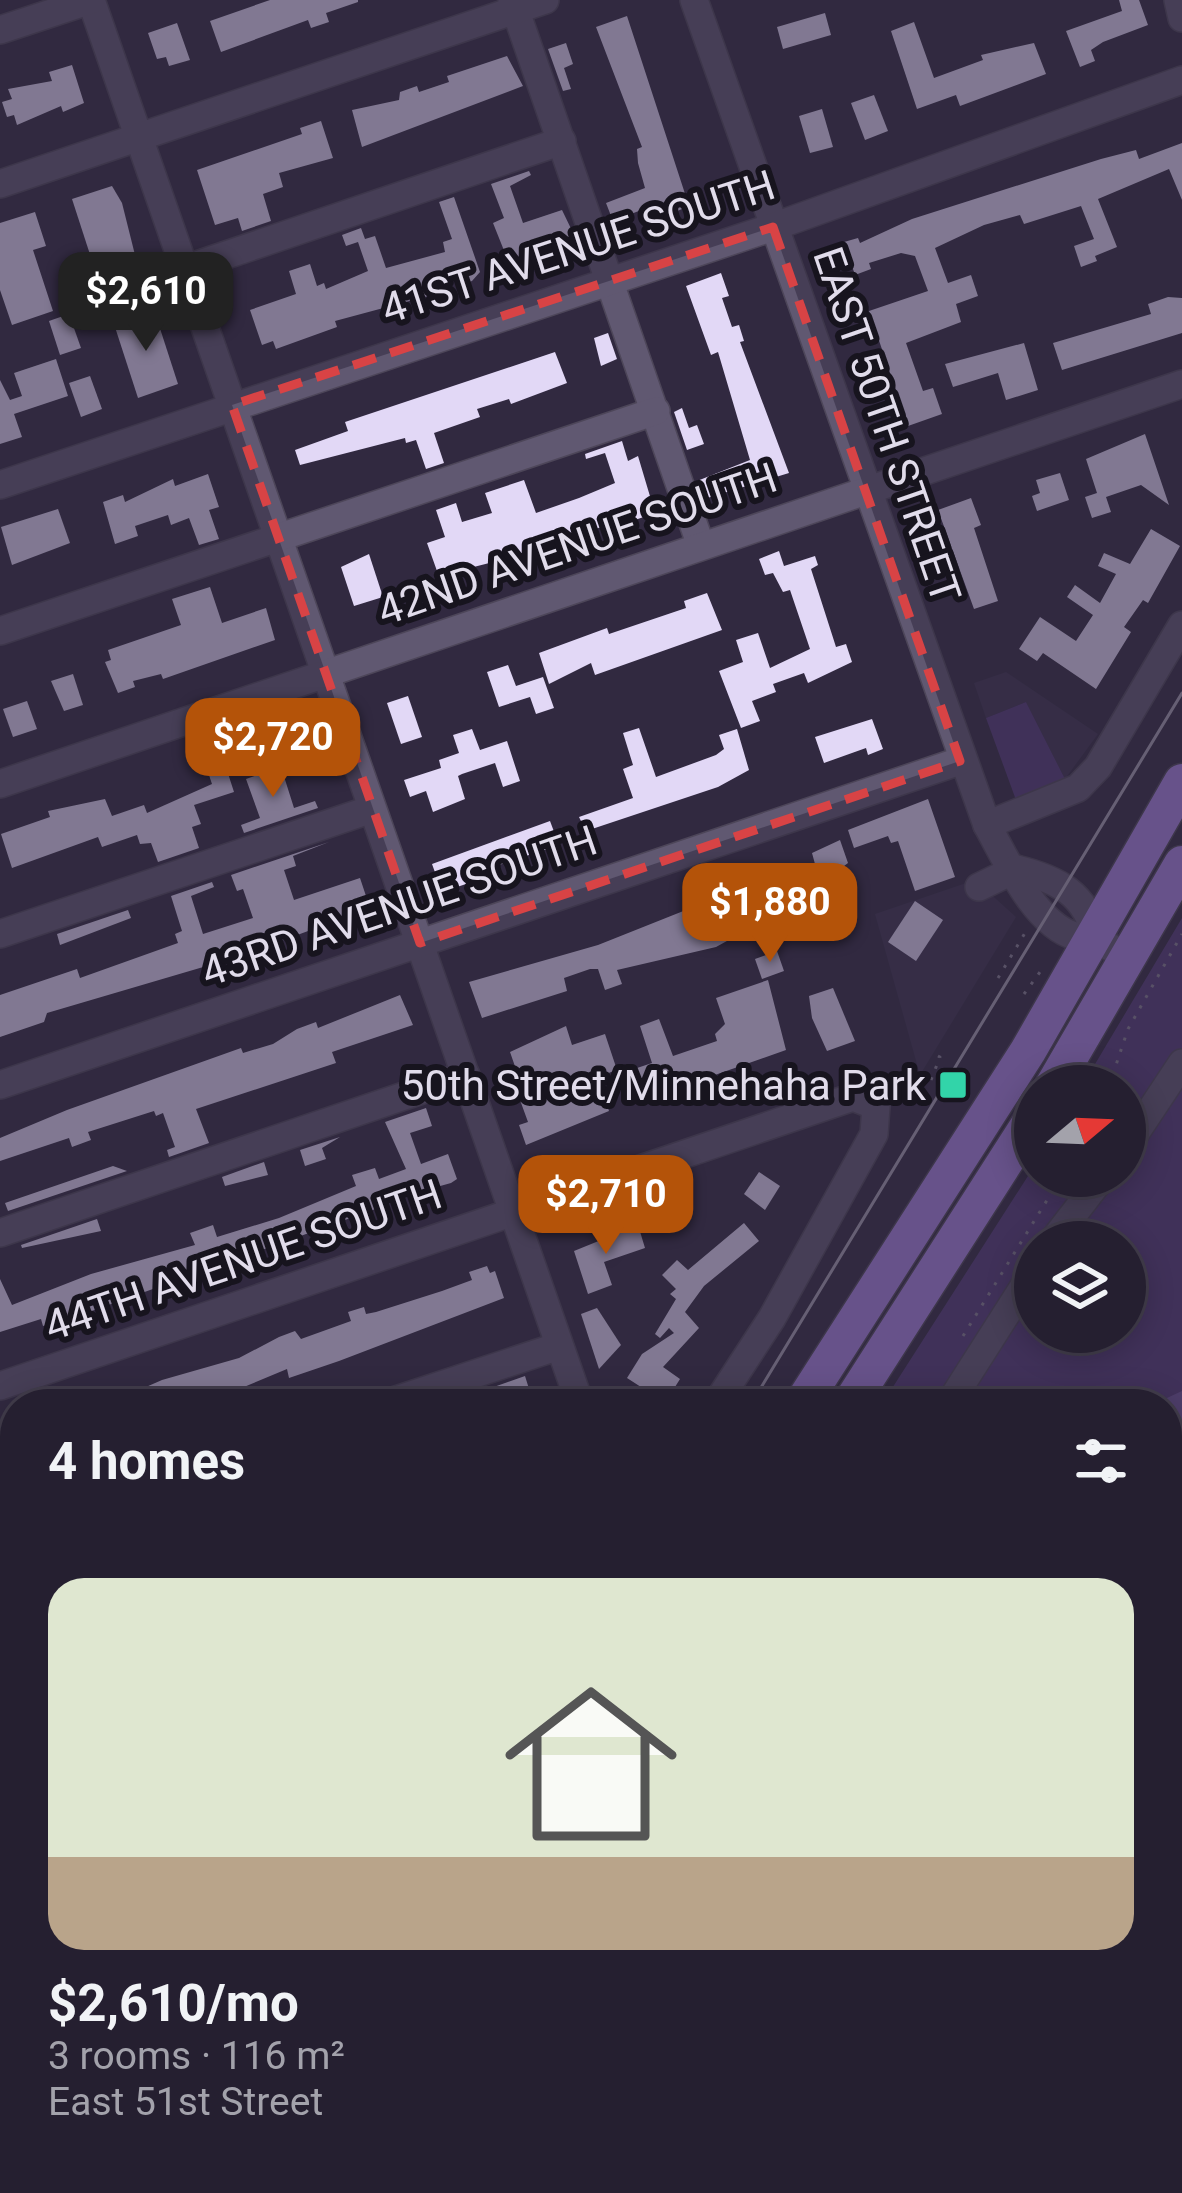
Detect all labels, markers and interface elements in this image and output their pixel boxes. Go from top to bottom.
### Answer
street label: 41ST AVENUE SOUTH [375,160,781,334]
street label: EAST 50TH STREET [803,241,971,609]
pin: $2,610 [48,252,244,354]
text: $2,610 [85,268,207,314]
street label: 42ND AVENUE SOUTH [371,453,783,635]
pin: $2,720 [175,698,371,800]
text: $2,720 [212,714,334,760]
street label: 43RD AVENUE SOUTH [195,815,603,997]
pin: $1,880 [672,863,868,965]
text: $1,880 [709,879,831,925]
place label: 50th Street/Minnehaha Park [401,1061,927,1110]
north arrow [1014,1065,1146,1197]
map controls [1014,1065,1146,1353]
marker: 50th Street/Minnehaha Park [937,1069,969,1101]
pin: $2,710 [508,1155,704,1257]
street label: 44TH AVENUE SOUTH [38,1169,448,1351]
text: $2,710 [545,1171,667,1217]
button: layers [1014,1221,1146,1353]
icon: filters [1068,1428,1134,1494]
text: 4 homes [48,1432,245,1491]
icon: home [483,1656,699,1872]
text: $2,610/mo [48,1974,299,2033]
text: 3 rooms · 116 m² [48,2033,345,2079]
text: East 51st Street [48,2079,323,2125]

